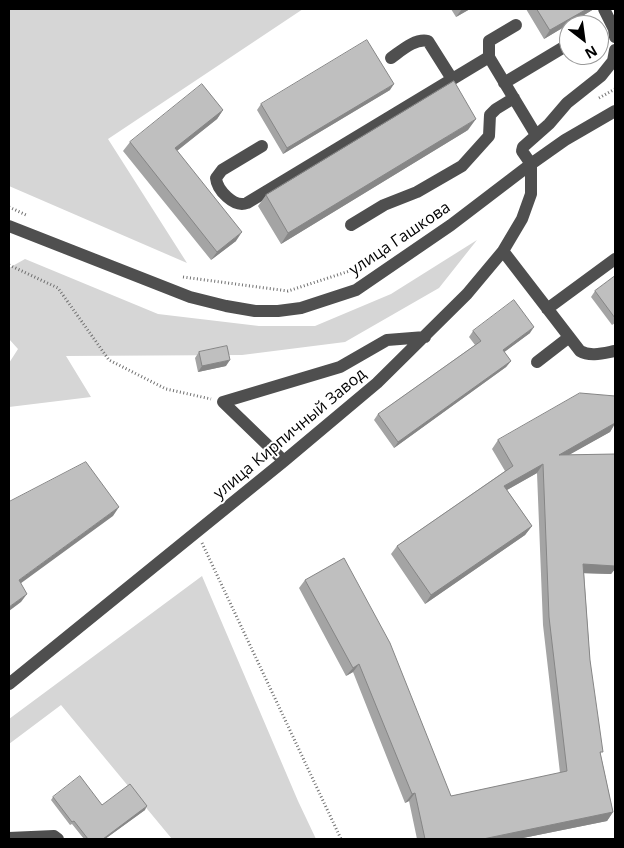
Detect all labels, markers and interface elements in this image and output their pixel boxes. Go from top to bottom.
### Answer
north arrow [559,15,609,65]
text: N [582,41,601,64]
street label: улица Гашкова [346,198,454,280]
street label: улица Кирпичный Завод [210,365,370,503]

